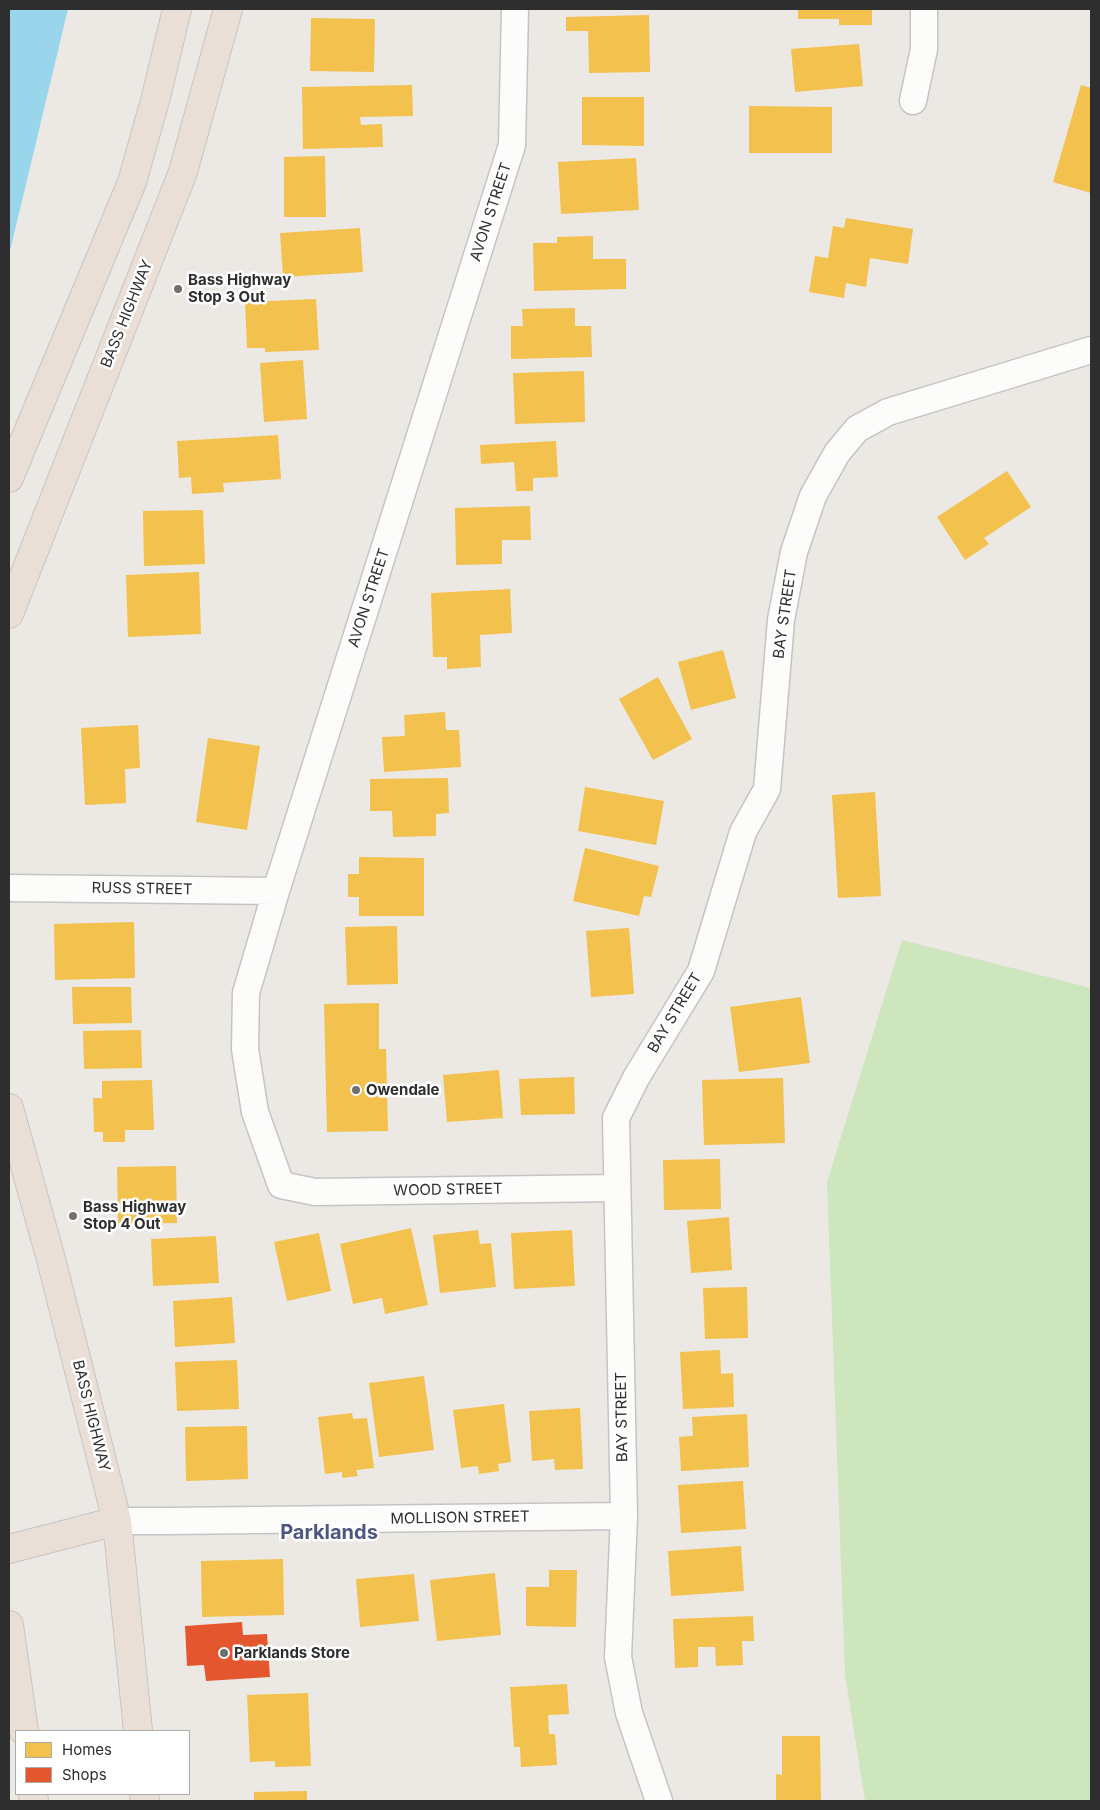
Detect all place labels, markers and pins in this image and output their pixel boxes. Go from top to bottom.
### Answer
place label: Bass Highway Stop 3 Out [188,271,291,306]
marker: Bass Highway Stop 3 Out [172,283,184,295]
place label: Owendale [366,1081,440,1099]
marker: Owendale [350,1084,362,1096]
place label: Bass Highway Stop 4 Out [83,1198,186,1233]
marker: Bass Highway Stop 4 Out [67,1210,79,1222]
place label: Parklands Store [234,1644,350,1662]
marker: Parklands Store [218,1647,230,1659]

